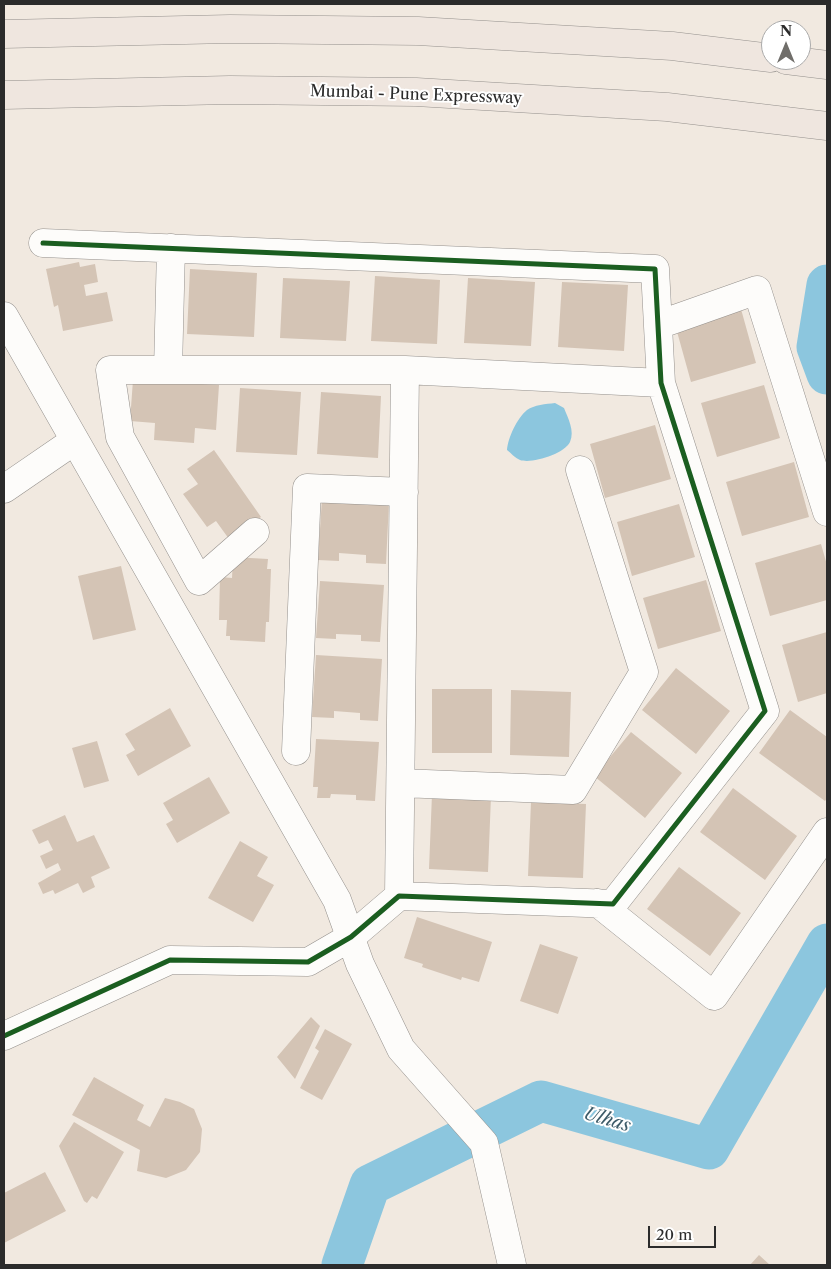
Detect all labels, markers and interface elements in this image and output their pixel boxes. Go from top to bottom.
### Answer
north arrow [761,20,811,70]
text: N [780,22,792,40]
street label: Mumbai - Pune Expressway [310,82,522,108]
water label: Ulhas [581,1103,633,1137]
scale bar [651,1216,718,1248]
text: 20 m [656,1225,692,1244]

